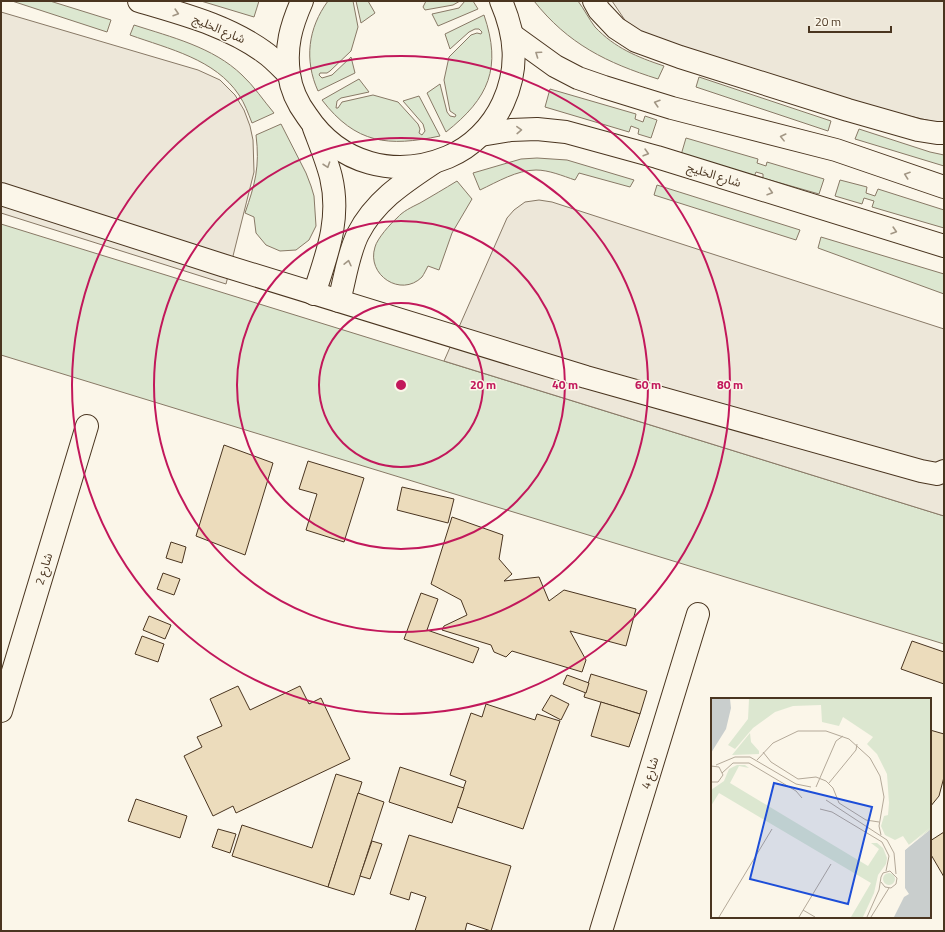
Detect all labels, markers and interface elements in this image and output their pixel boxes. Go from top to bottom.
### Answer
one-way arrow [173,8,180,16]
scale bar [809,8,891,34]
street label: شارع الخليج [190,9,248,48]
text: 20 m [815,12,841,31]
one-way arrow [535,51,542,59]
one-way arrow [654,99,661,108]
one-way arrow [516,125,522,134]
one-way arrow [780,133,786,141]
one-way arrow [642,148,649,157]
street label: شارع الخليج [685,157,743,192]
one-way arrow [322,161,330,168]
one-way arrow [904,171,911,179]
one-way arrow [766,187,773,196]
one-way arrow [890,226,897,235]
one-way arrow [344,260,352,266]
text: 20 m [470,375,496,394]
text: 40 m [552,375,578,394]
text: 60 m [635,375,661,394]
text: 80 m [717,375,743,394]
centre of rings [394,378,408,392]
street label: شارع 2 [30,550,57,587]
inset map [711,698,931,918]
street label: شارع 4 [636,754,663,791]

